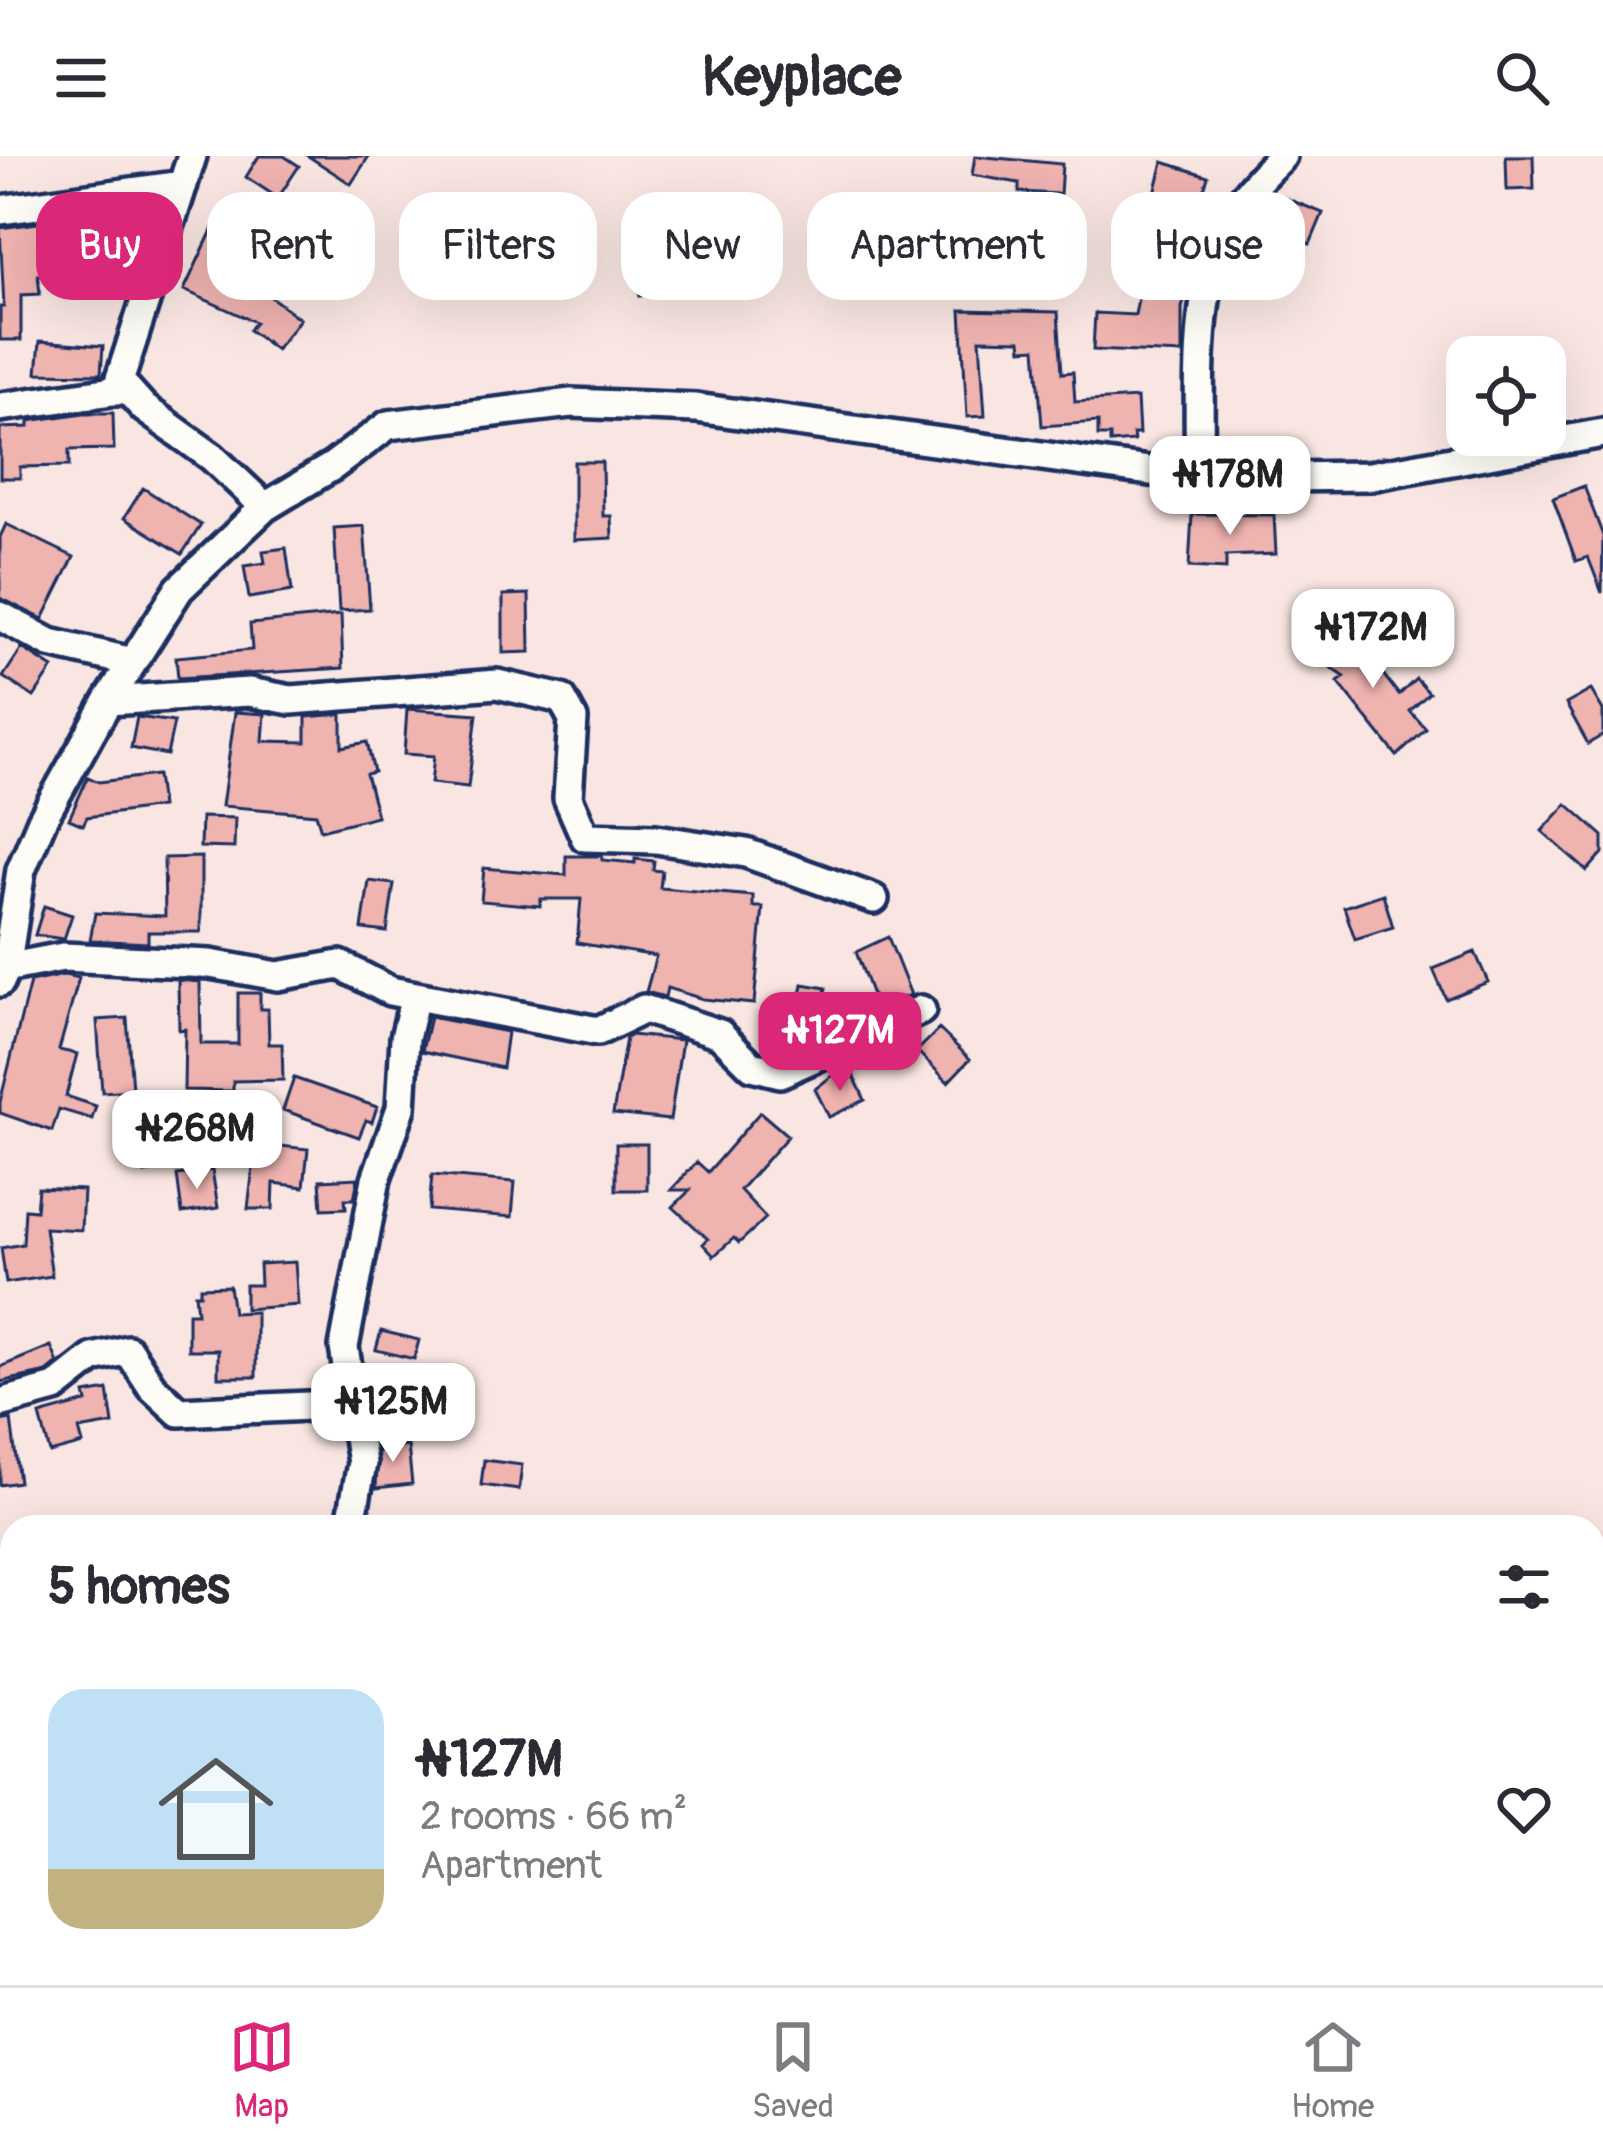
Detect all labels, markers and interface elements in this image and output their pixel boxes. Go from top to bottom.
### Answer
text: Keyplace [702,44,901,112]
icon: menu [48,45,114,111]
icon: search [1489,45,1555,111]
chip: Buy [36,192,183,300]
chip: Rent [207,192,375,300]
chip: Filters [399,192,597,300]
chip: New [621,192,783,300]
chip: Apartment [807,192,1087,300]
chip: House [1111,192,1305,300]
map controls [1446,336,1566,456]
button: locate [1446,336,1566,456]
pin: ₦178M [1146,436,1314,538]
text: ₦178M [1176,450,1284,499]
pin: ₦172M [1289,589,1457,691]
text: ₦172M [1318,603,1428,652]
pin: ₦127M [756,992,924,1094]
text: ₦127M [785,1006,895,1055]
pin: ₦268M [113,1090,281,1192]
text: ₦268M [139,1104,255,1153]
pin: ₦125M [309,1363,477,1465]
text: ₦125M [338,1377,448,1426]
icon: filters [1491,1554,1557,1620]
text: 5 homes [48,1555,230,1619]
text: ₦127M [420,1728,563,1792]
icon: home [144,1737,288,1881]
icon: heart [1491,1776,1557,1842]
text: 2 rooms · 66 m² [420,1792,687,1841]
text: Apartment [420,1841,602,1890]
tab: Map [229,2014,295,2127]
tab: Saved [752,2014,834,2127]
tab: Home [1291,2014,1374,2127]

